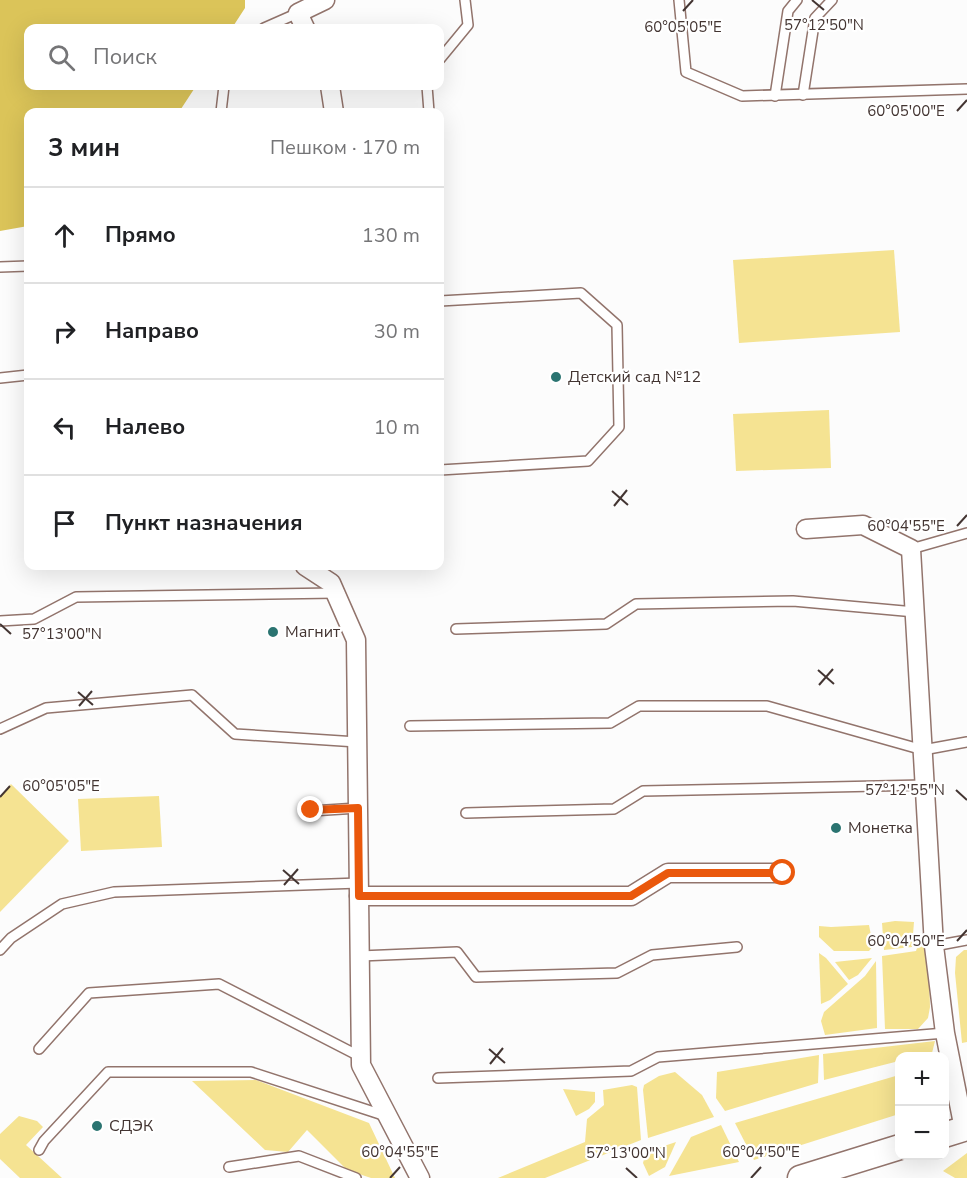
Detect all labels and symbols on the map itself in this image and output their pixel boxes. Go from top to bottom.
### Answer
text: 57°12'50"N [784,15,864,35]
text: 60°05'05"E [644,17,722,37]
text: 60°05'00"E [867,101,945,121]
place label: Детский сад №12 [568,366,701,388]
marker: Детский сад №12 [549,370,563,384]
text: 60°04'55"E [867,516,945,536]
place label: Магнит [285,621,341,643]
text: 57°13'00"N [22,624,102,644]
marker: Магнит [266,625,280,639]
text: 60°05'05"E [22,776,100,796]
text: 57°12'55"N [865,780,945,800]
route end [297,796,323,822]
place label: Монетка [848,817,913,839]
marker: Монетка [829,821,843,835]
route start [769,859,795,885]
text: 60°04'50"E [867,931,945,951]
place label: СДЭК [109,1115,154,1137]
marker: СДЭК [90,1119,104,1133]
text: 60°04'55"E [361,1142,439,1162]
text: 60°04'50"E [722,1142,800,1162]
text: 57°13'00"N [586,1143,666,1163]

